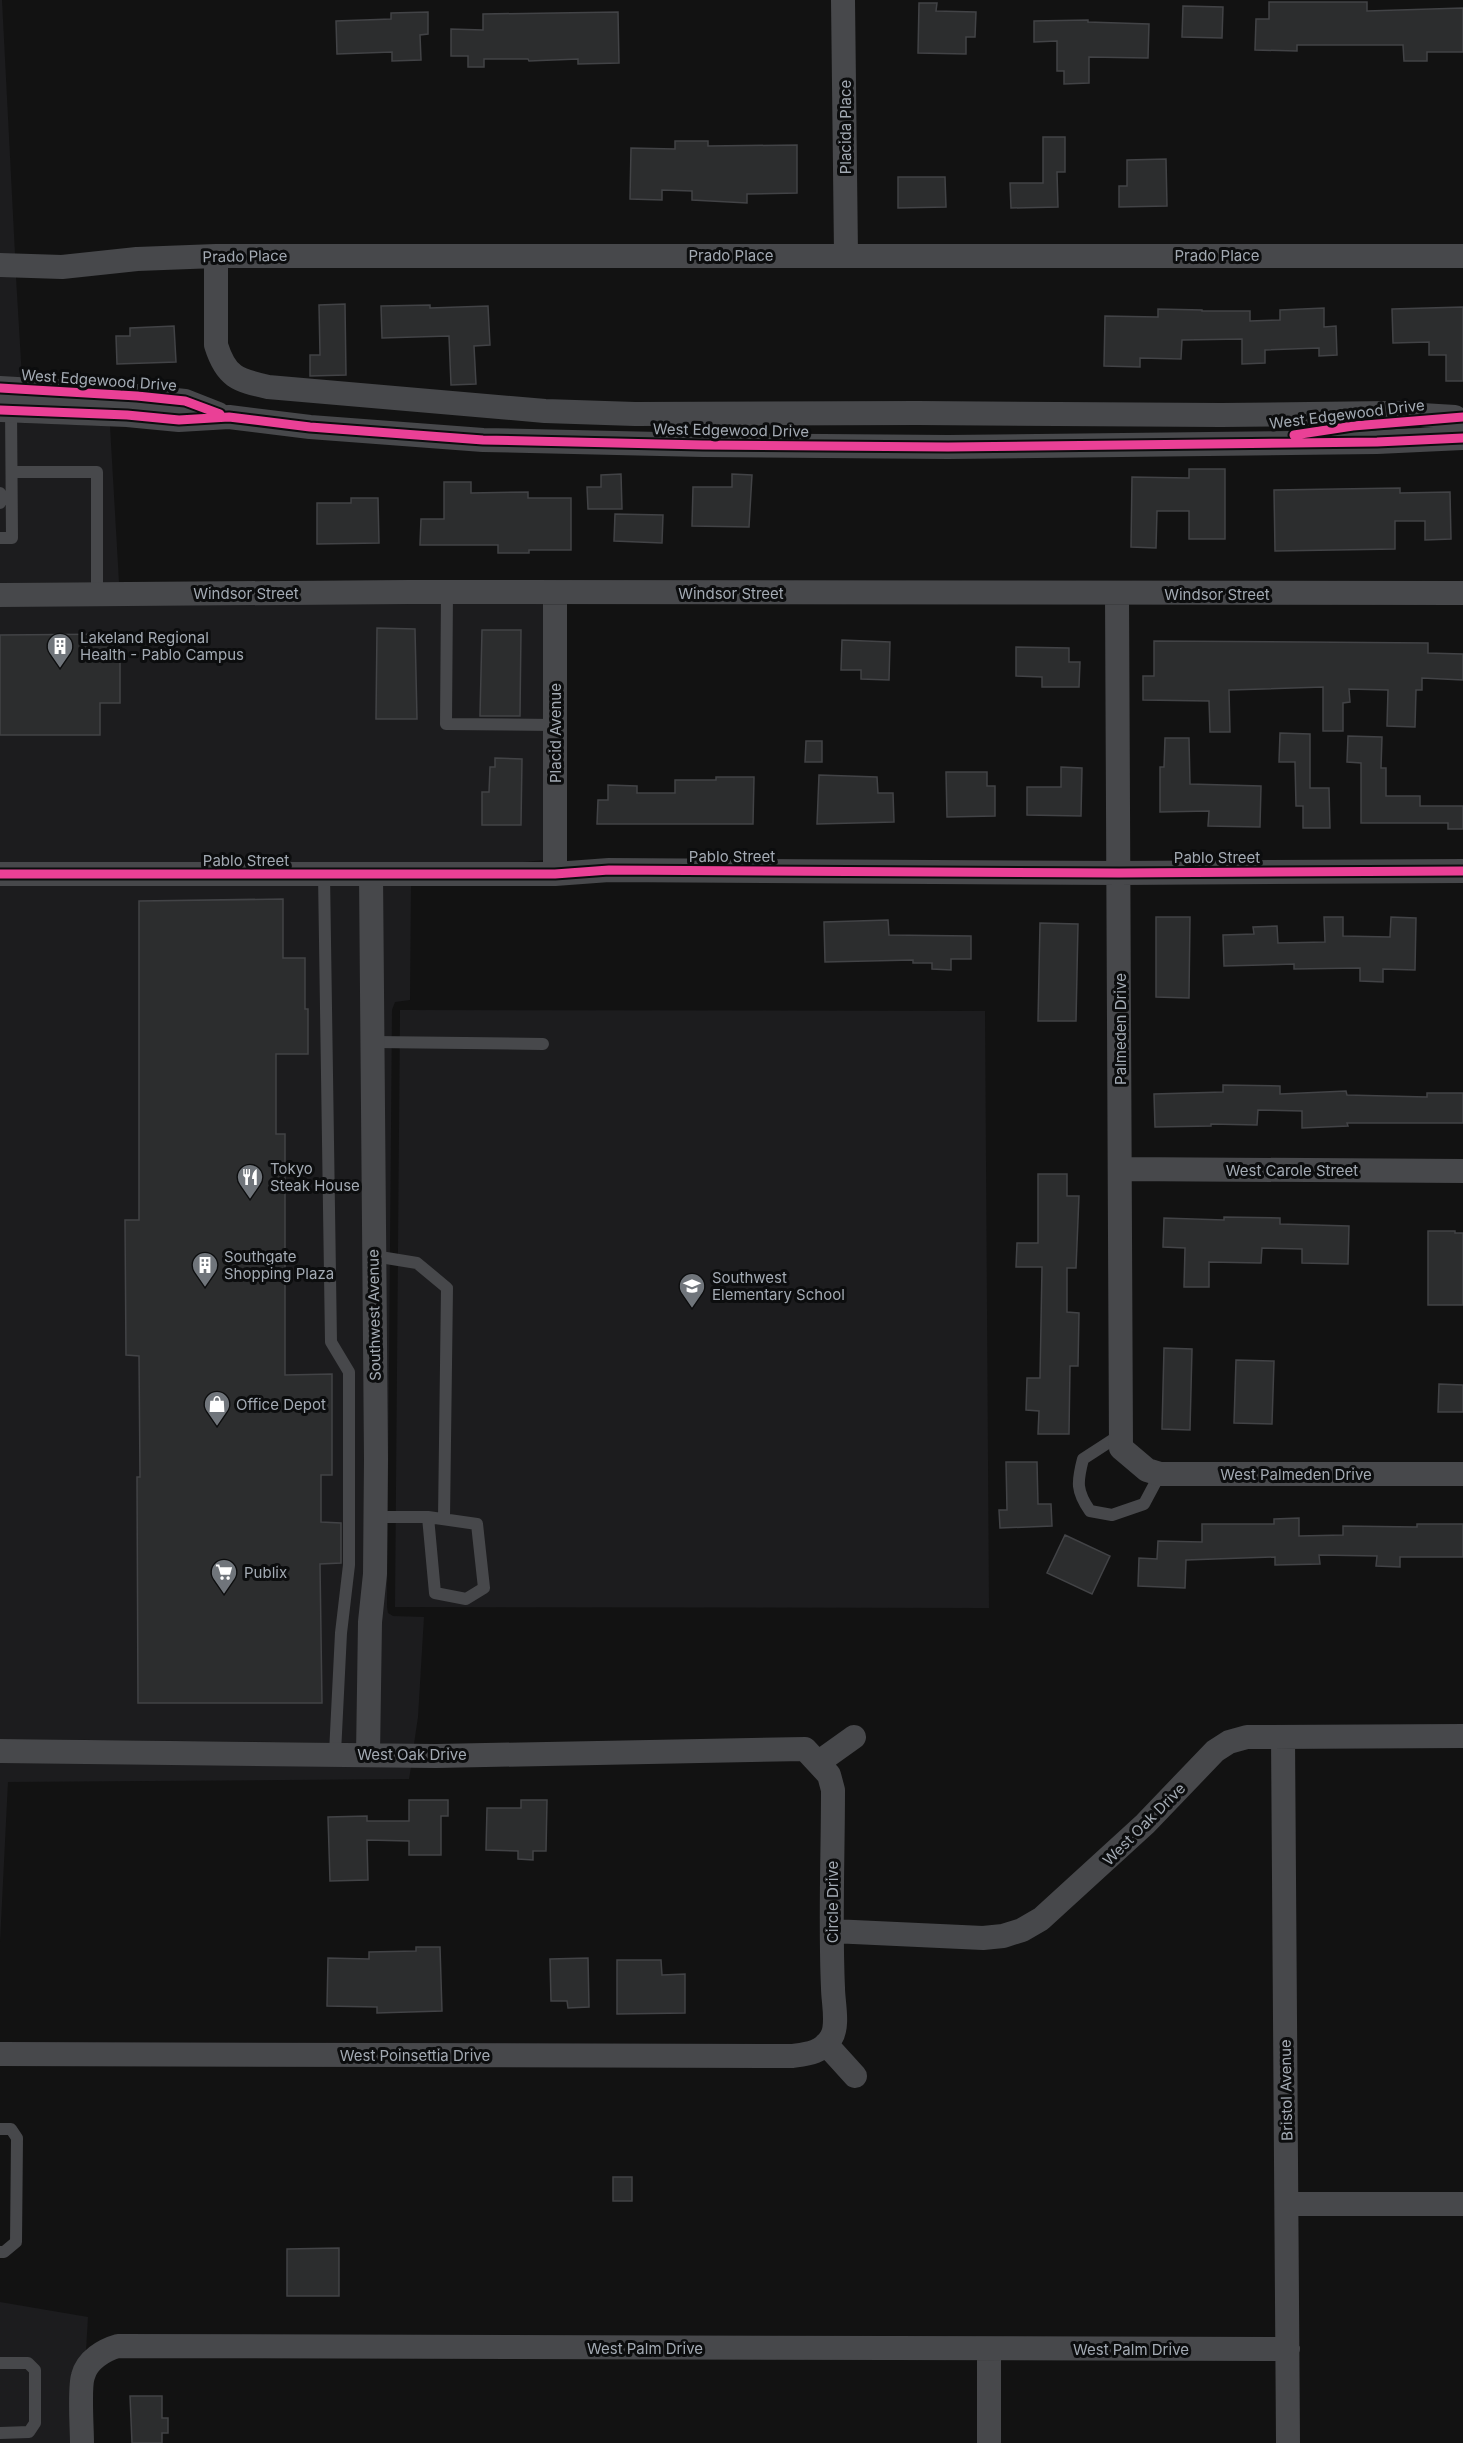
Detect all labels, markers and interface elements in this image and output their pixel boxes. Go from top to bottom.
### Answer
street label: Placida Place [836,80,855,174]
street label: Prado Place [202,246,288,266]
street label: Prado Place [689,246,774,265]
street label: Prado Place [1175,246,1260,265]
street label: West Edgewood Drive [20,365,178,395]
street label: West Edgewood Drive [1268,395,1426,433]
street label: West Edgewood Drive [653,419,809,441]
street label: Windsor Street [193,584,299,603]
street label: Windsor Street [678,584,784,603]
street label: Windsor Street [1164,585,1270,604]
place label: Lakeland Regional Health - Pablo Campus [80,628,244,664]
building icon: Lakeland Regional Health - Pablo Campus [45,631,75,669]
street label: Placid Avenue [546,683,565,783]
street label: Pablo Street [689,847,775,866]
street label: Pablo Street [1174,848,1260,867]
street label: Pablo Street [203,851,289,870]
street label: Palmeden Drive [1111,973,1130,1085]
place label: Tokyo Steak House [270,1159,360,1195]
street label: West Carole Street [1226,1161,1358,1180]
restaurant icon: Tokyo Steak House [235,1162,265,1200]
place label: Southgate Shopping Plaza [224,1247,334,1283]
street label: Southwest Avenue [363,1249,385,1381]
building icon: Southgate Shopping Plaza [190,1250,220,1288]
place label: Southwest Elementary School [712,1268,845,1304]
school or university icon: Southwest Elementary School [677,1271,707,1309]
shop icon: Office Depot [202,1389,232,1427]
place label: Office Depot [236,1395,326,1414]
street label: West Palmeden Drive [1220,1465,1372,1484]
supermarket icon: Publix [209,1557,239,1595]
place label: Publix [244,1563,287,1582]
street label: West Oak Drive [357,1745,467,1764]
street label: West Oak Drive [1099,1779,1189,1869]
street label: Circle Drive [823,1861,842,1943]
street label: Bristol Avenue [1276,2039,1296,2141]
street label: West Poinsettia Drive [340,2046,490,2065]
street label: West Palm Drive [587,2339,703,2358]
street label: West Palm Drive [1073,2340,1189,2359]

